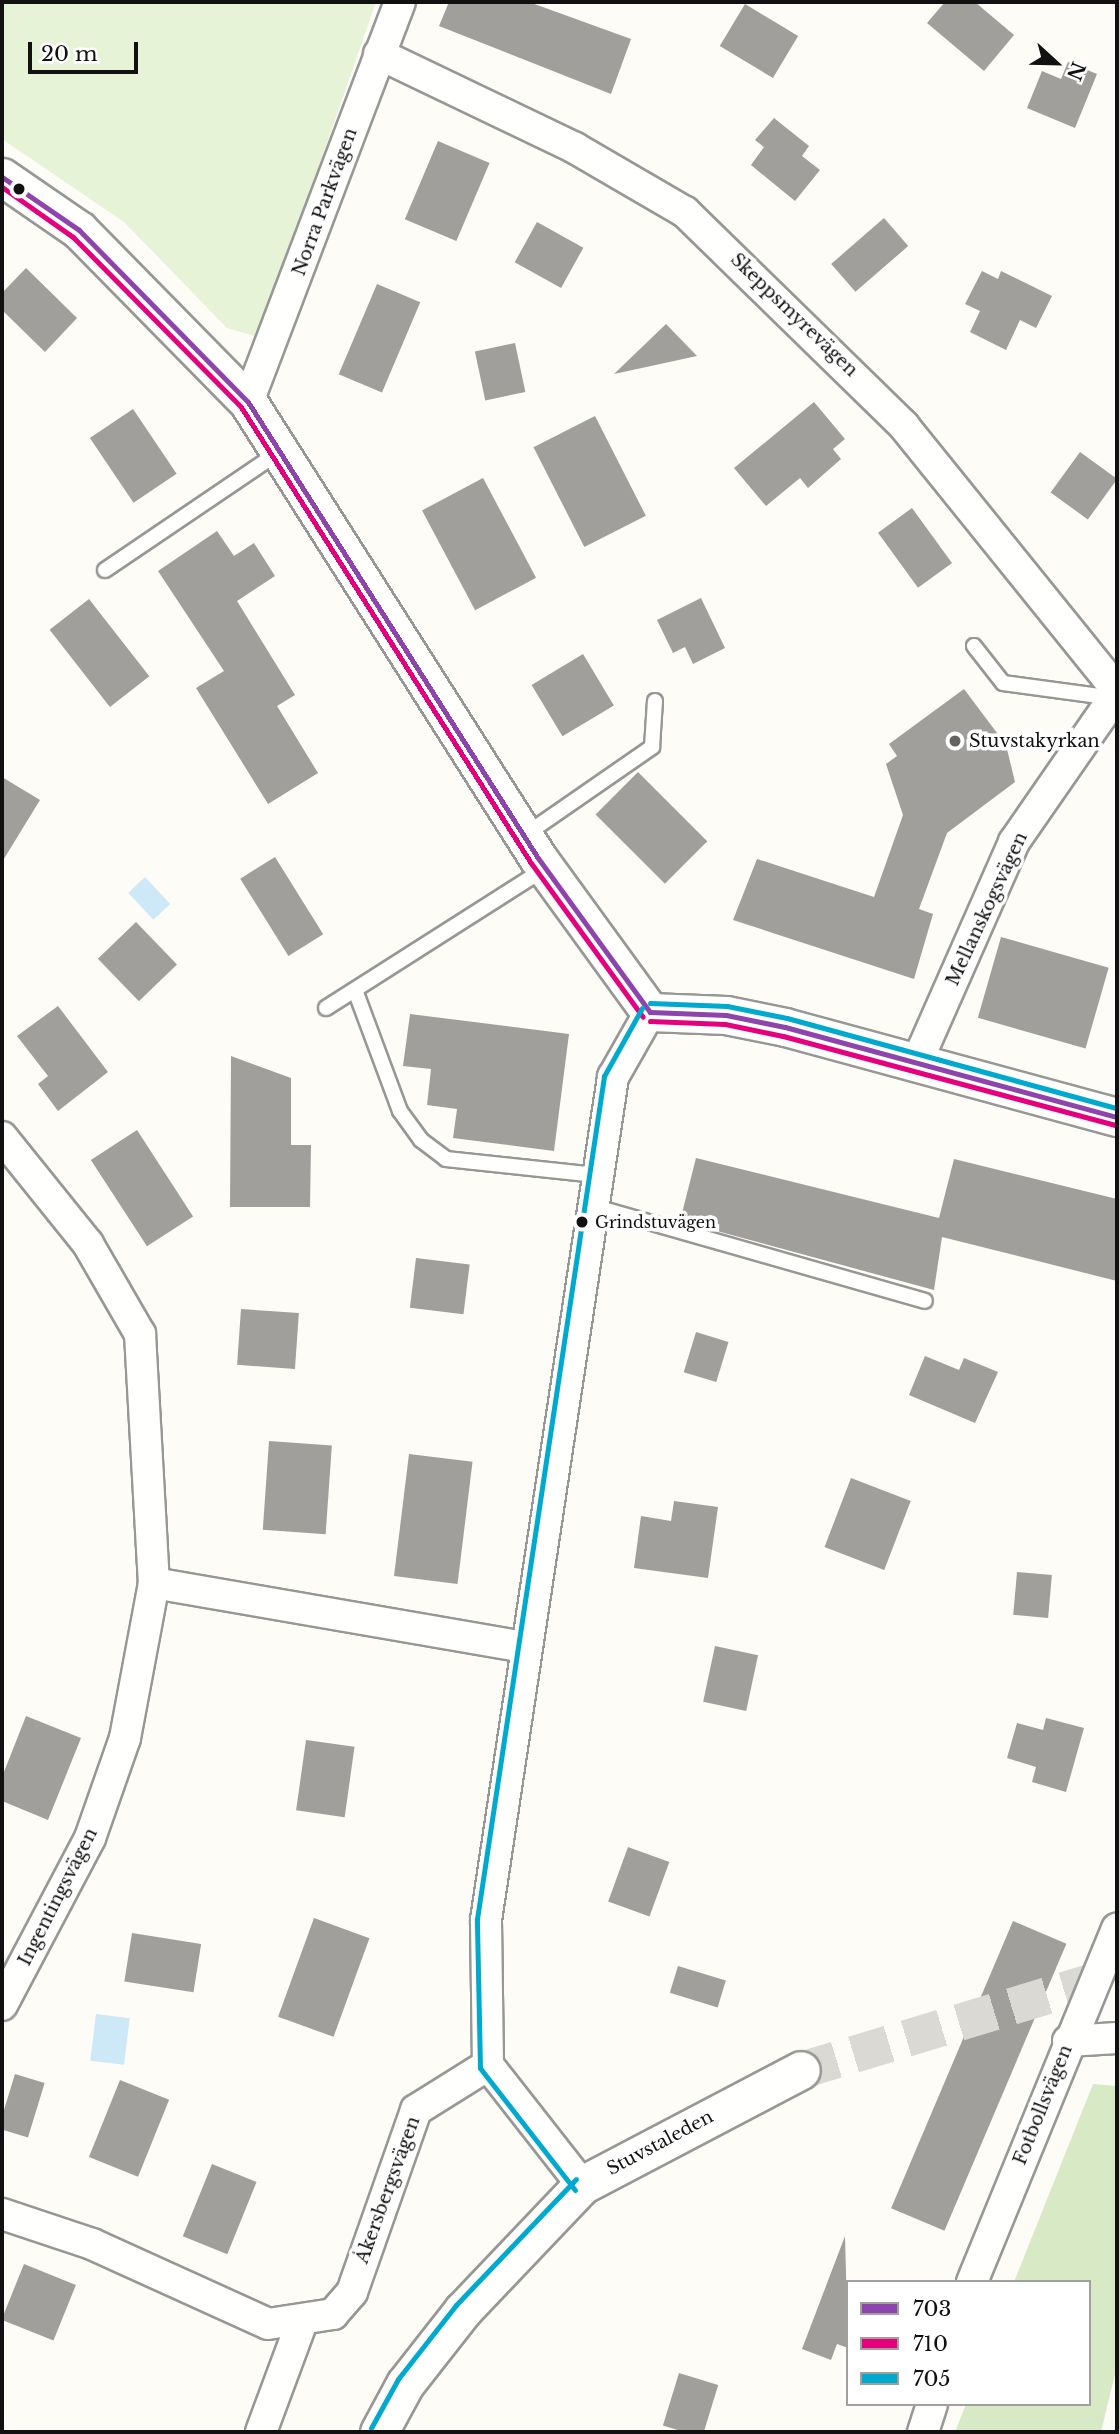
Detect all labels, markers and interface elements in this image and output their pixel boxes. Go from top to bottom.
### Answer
scale bar [32,28,142,72]
north arrow [1021,28,1091,98]
text: 20 m [41,41,98,67]
text: N [1062,58,1090,84]
street label: Norra Parkvägen [288,125,362,279]
unlabelled marker [12,182,26,196]
street label: Skeppsmyrevägen [726,249,862,381]
place label: Stuvstakyrkan [969,730,1100,752]
marker: Stuvstakyrkan [947,733,963,749]
street label: Mellanskogsvägen [942,829,1032,989]
place label: Grindstuvägen [595,1212,716,1232]
marker: Grindstuvägen [575,1215,589,1229]
street label: Ingentingsvägen [14,1825,102,1969]
street label: Fotbollsvägen [1009,2042,1077,2168]
street label: Stuvstaleden [603,2106,717,2180]
street label: Åkersbergsvägen [351,2113,425,2267]
legend [846,2280,1091,2406]
text: 703 [913,2296,951,2322]
text: 710 [913,2331,948,2357]
text: 705 [913,2366,950,2392]

